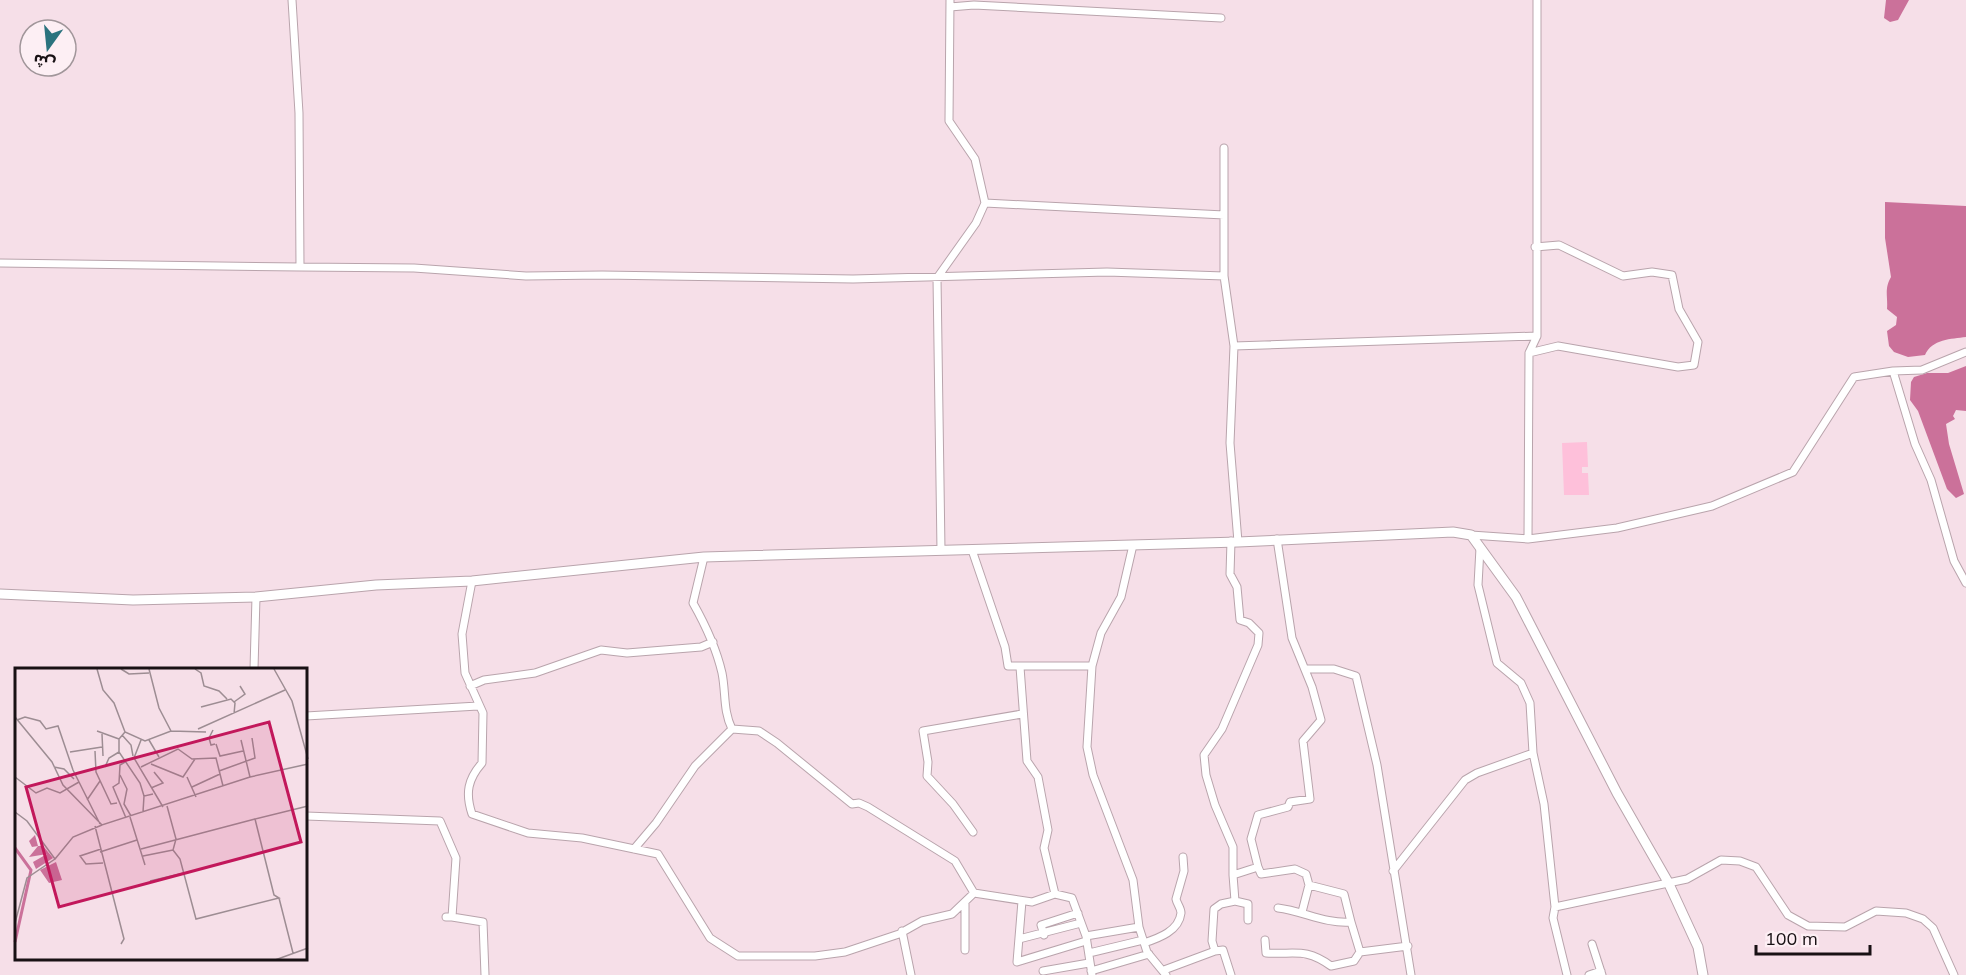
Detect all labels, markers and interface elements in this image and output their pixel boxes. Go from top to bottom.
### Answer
north arrow [18,18,78,78]
text: ش [31,50,57,75]
inset map [15,668,308,960]
scale bar [1756,918,1870,956]
text: 100 m [1765,927,1818,950]

